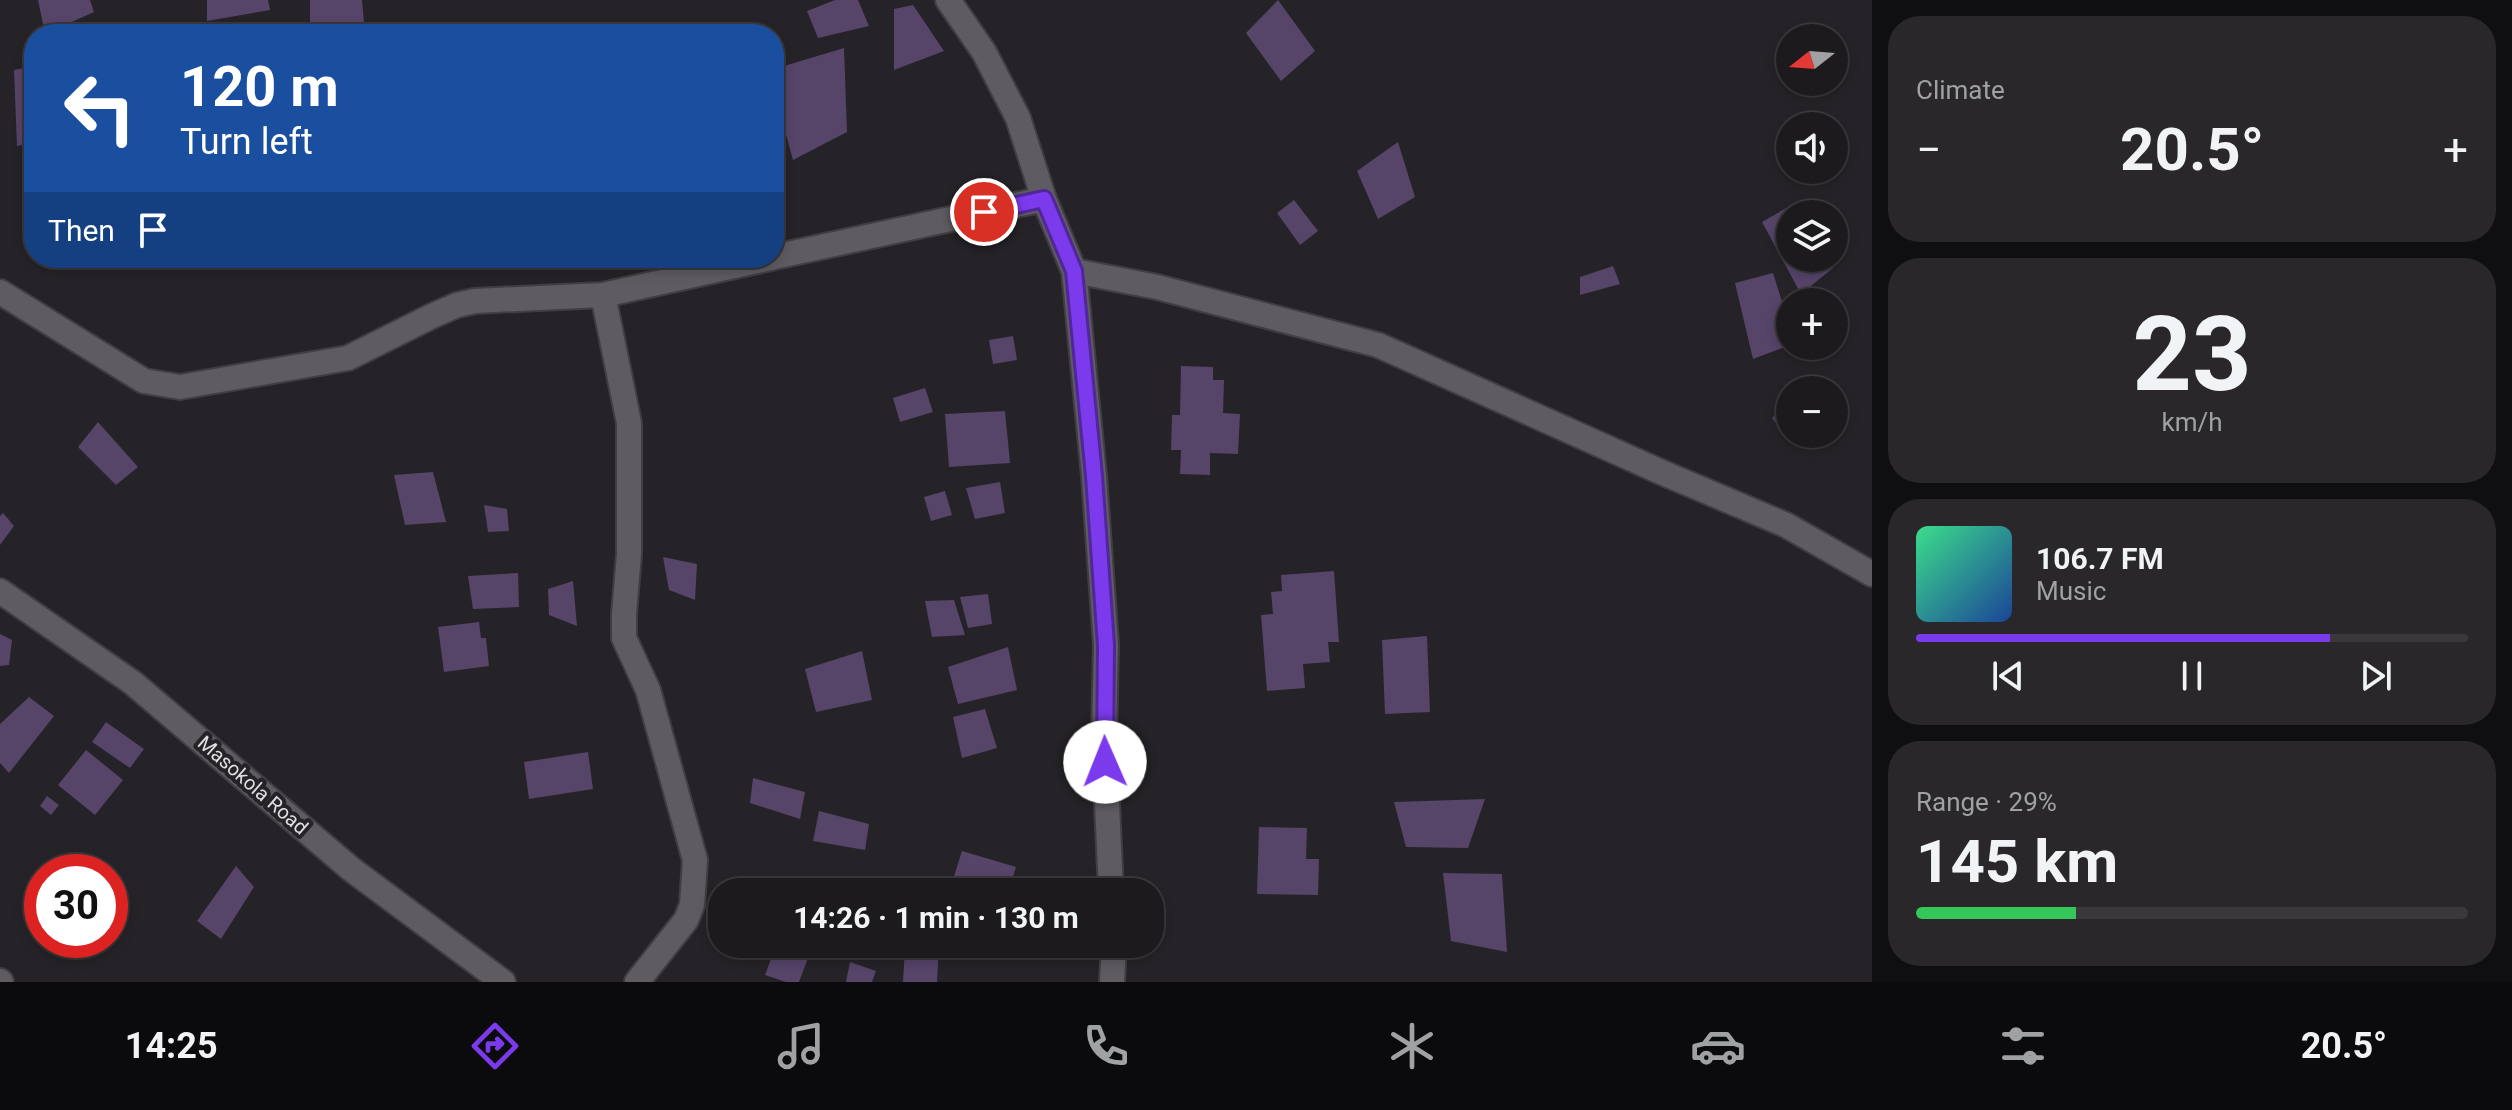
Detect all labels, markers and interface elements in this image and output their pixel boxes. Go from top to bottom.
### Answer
north arrow [1776,24,1848,96]
map controls [1776,24,1848,448]
text: 120 m [180,54,339,120]
icon: left [48,56,152,160]
text: Climate [1916,75,2005,105]
button: sound [1776,112,1848,184]
text: 20.5° [2120,114,2264,185]
text: Turn left [180,121,313,163]
text: − [1916,124,1941,176]
text: + [2443,124,2468,176]
pin [950,178,1018,246]
icon: arrive [962,190,1006,234]
button: layers [1776,200,1848,272]
icon: arrive [131,208,175,252]
text: Then [48,213,115,248]
button: + [1776,288,1848,360]
text: 23 [2132,294,2252,415]
button: − [1776,376,1848,448]
text: km/h [2161,407,2223,437]
text: 106.7 FM [2036,541,2164,576]
text: Music [2036,576,2106,606]
icon: previous [1986,654,2030,698]
icon: pause [2170,654,2214,698]
icon: next [2354,654,2398,698]
position arrow [1063,720,1147,804]
street label: Masokola Road [193,731,313,839]
text: Range · 29% [1916,787,2057,817]
text: 145 km [1916,826,2118,897]
speed limit sign: 30 [24,854,128,958]
text: 14:26 · 1 min · 130 m [793,900,1079,935]
icon: directions [467,1018,523,1074]
icon: music [773,1018,829,1074]
icon: phone [1078,1018,1134,1074]
icon: climate [1384,1018,1440,1074]
icon: car [1690,1018,1746,1074]
icon: filters [1995,1018,2051,1074]
text: 14:25 [125,1025,218,1067]
text: 20.5° [2301,1025,2387,1067]

